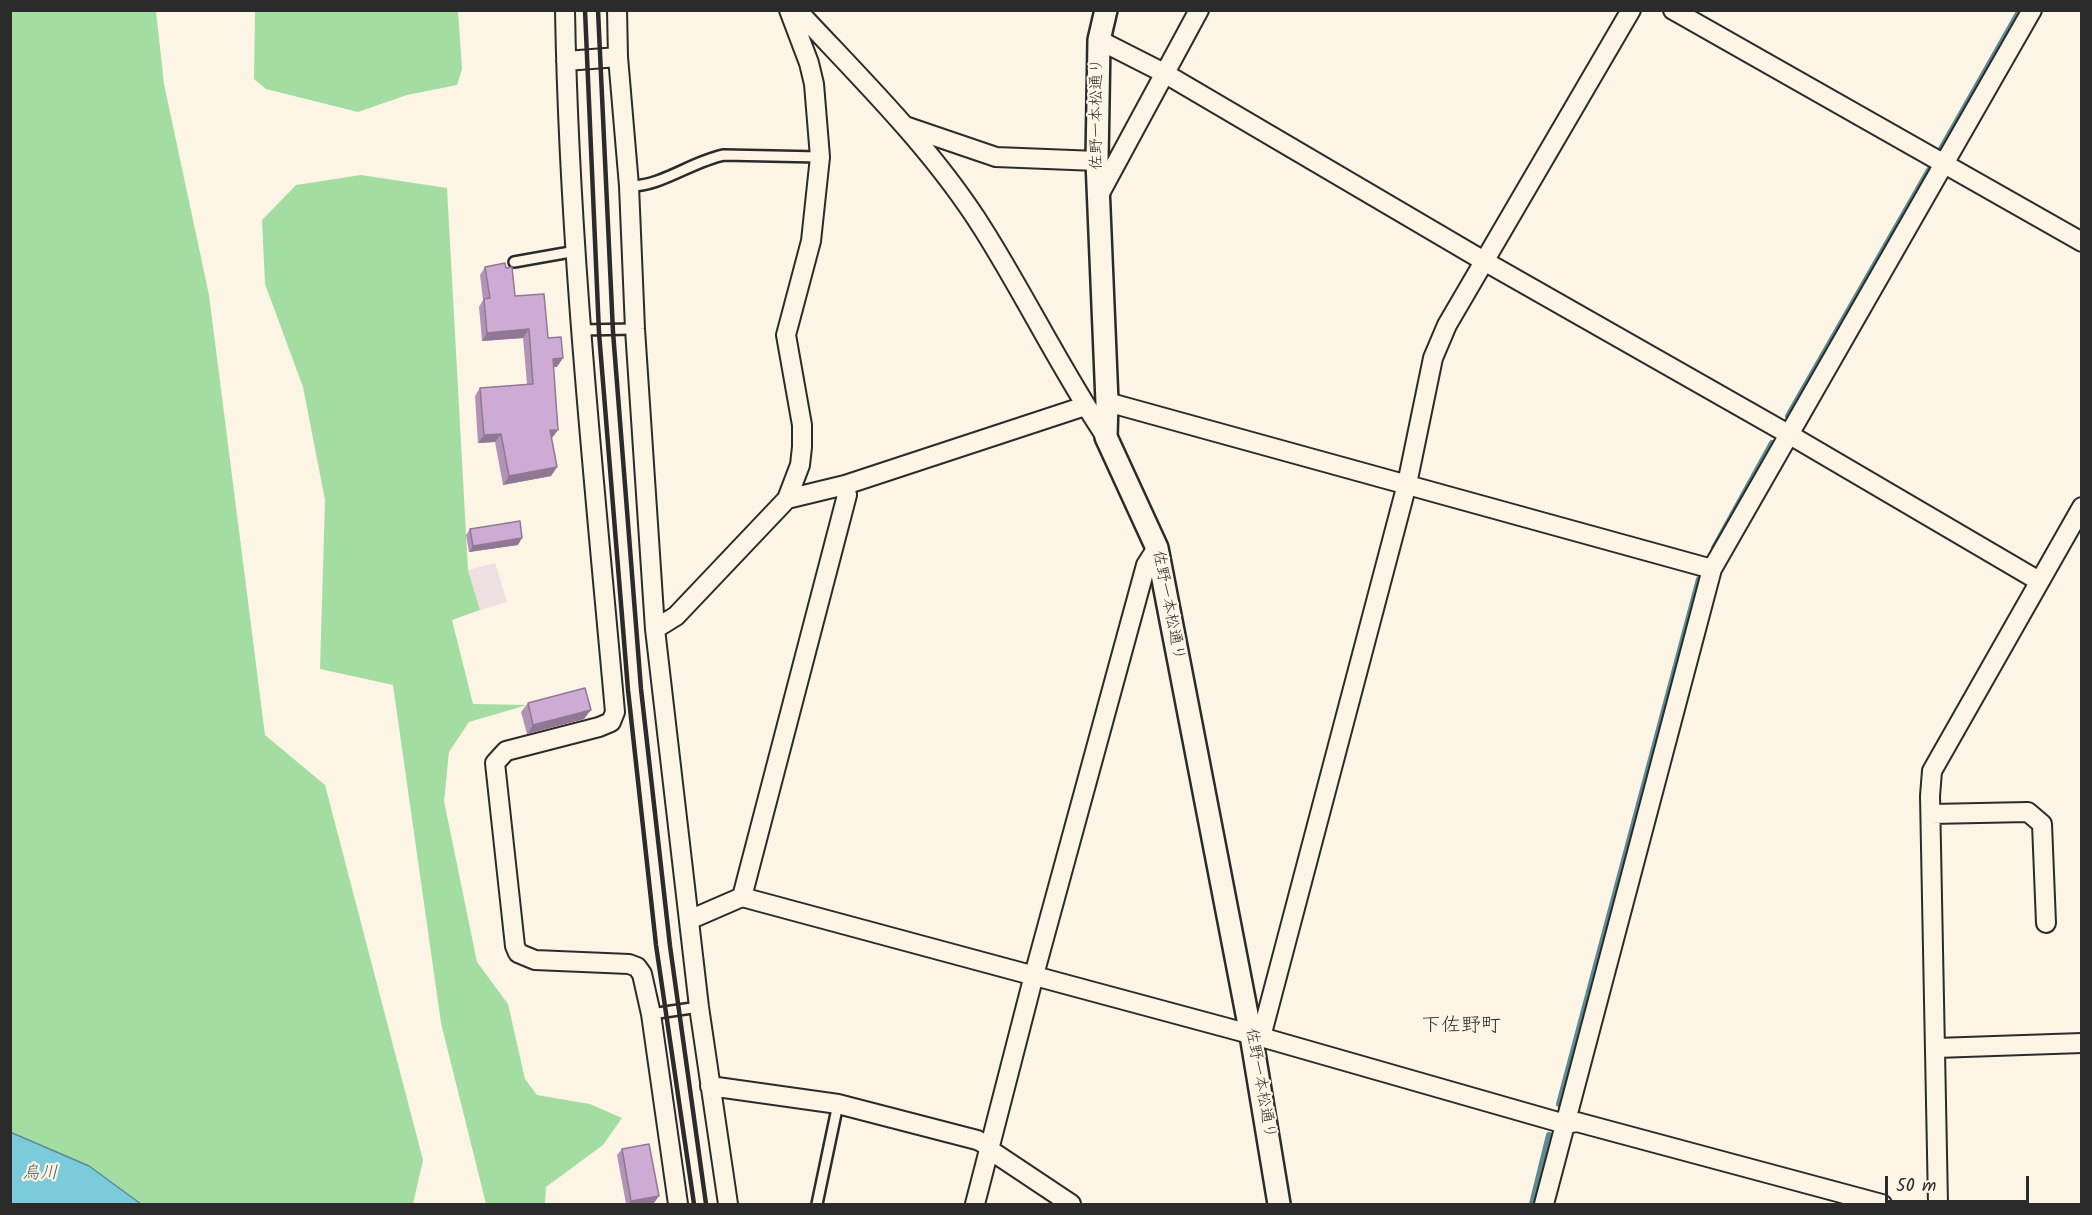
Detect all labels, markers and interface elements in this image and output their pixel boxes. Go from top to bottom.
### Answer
street label: 佐野一本松通り [1088,58,1108,170]
street label: 佐野一本松通り [1147,549,1187,663]
district label: 下佐野町 [1421,1016,1501,1040]
street label: 佐野一本松通り [1240,1027,1278,1141]
water label: 烏川 [22,1164,58,1186]
scale bar [1888,1164,2032,1202]
text: 50 m [1896,1172,1936,1201]

